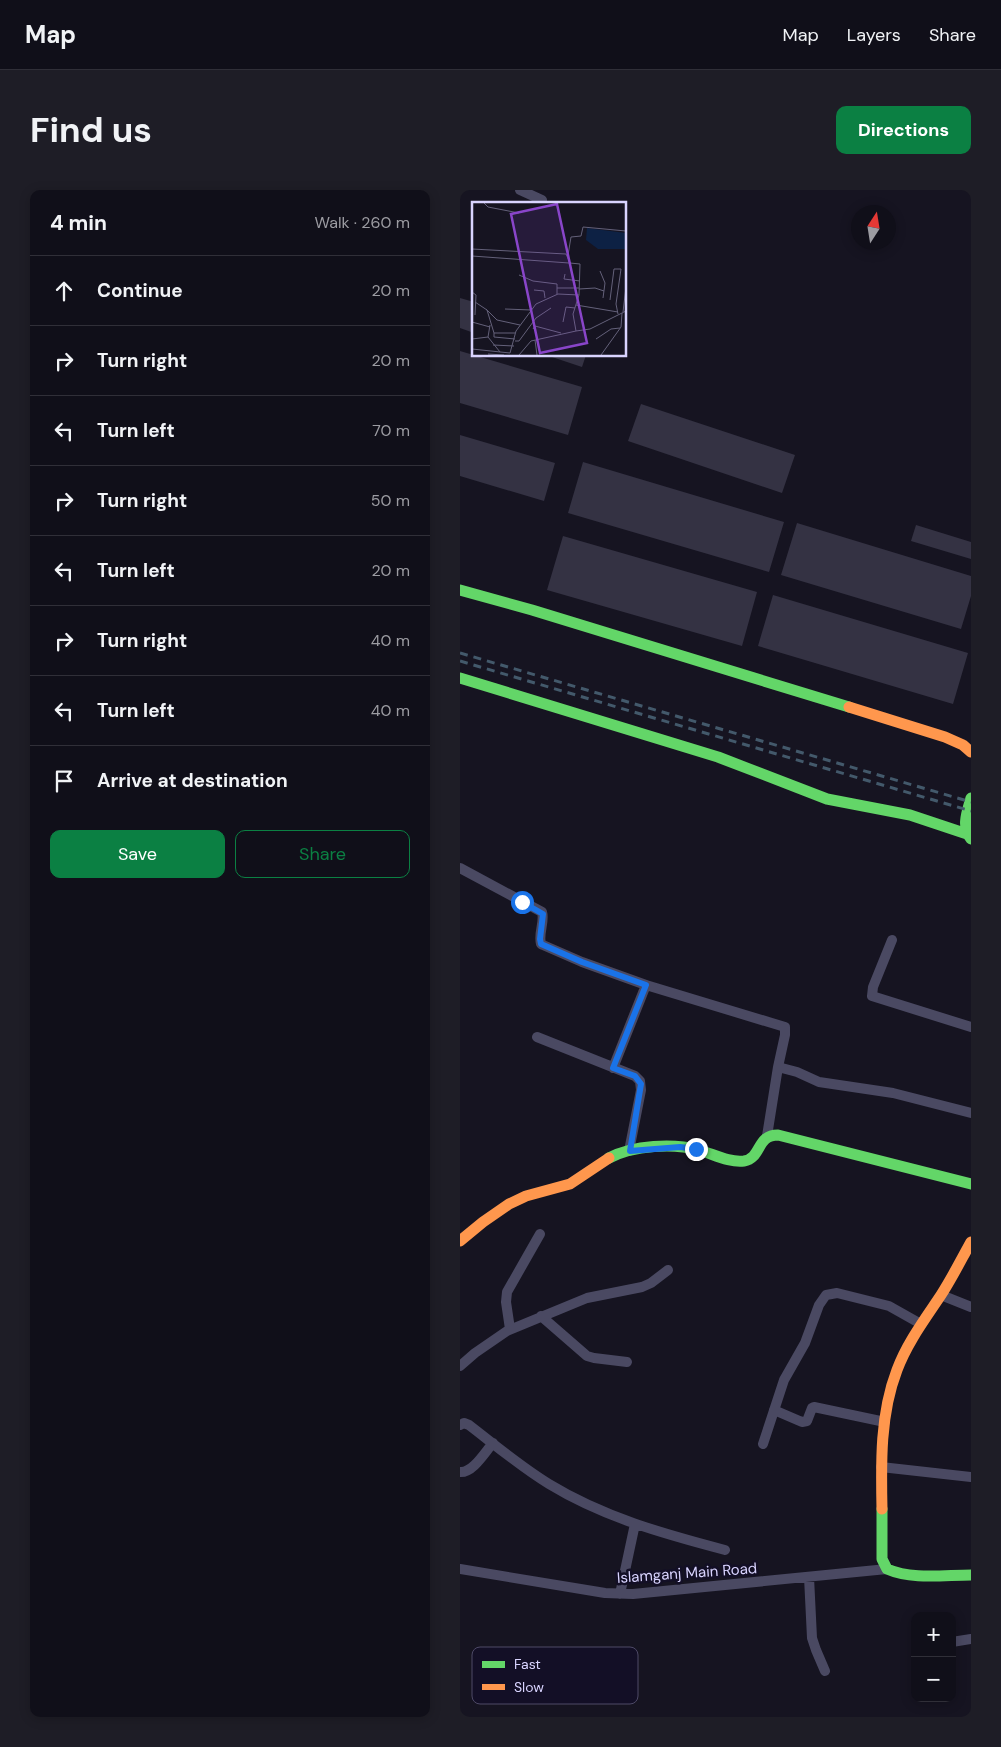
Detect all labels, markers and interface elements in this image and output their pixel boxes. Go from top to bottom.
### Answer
text: Map [25,19,76,50]
text: Map [783,23,819,47]
text: Layers [847,23,901,47]
text: Share [929,23,976,47]
button: Directions [836,106,971,154]
text: Find us [30,107,152,153]
inset map [472,202,626,356]
north arrow [851,205,896,250]
text: 4 min [50,209,107,237]
text: Walk · 260 m [315,212,410,233]
icon: ahead [50,277,78,305]
text: Continue [97,278,183,303]
text: 20 m [371,280,410,301]
icon: right [50,347,78,375]
text: Turn right [97,348,187,373]
text: 20 m [371,350,410,371]
icon: left [50,417,78,445]
text: Turn left [97,418,175,443]
text: 70 m [372,420,410,441]
icon: right [50,487,78,515]
text: Turn right [97,488,187,513]
text: 50 m [371,490,410,511]
icon: left [50,557,78,585]
text: Turn left [97,558,175,583]
text: 20 m [371,560,410,581]
icon: right [50,627,78,655]
text: Turn right [97,628,187,653]
text: 40 m [371,630,410,651]
icon: left [50,697,78,725]
text: Turn left [97,698,175,723]
text: 40 m [371,700,410,721]
icon: arrive [50,767,78,795]
text: Arrive at destination [97,768,288,793]
button: Save [50,830,225,878]
button: Share [235,830,410,878]
route start [511,891,534,914]
route end [685,1138,708,1161]
street label: Islamganj Main Road [616,1558,758,1588]
map controls [911,1612,956,1702]
button: + [911,1612,956,1657]
legend [472,1647,638,1704]
text: Fast [514,1655,541,1673]
button: − [911,1657,956,1702]
text: Slow [514,1678,544,1696]

